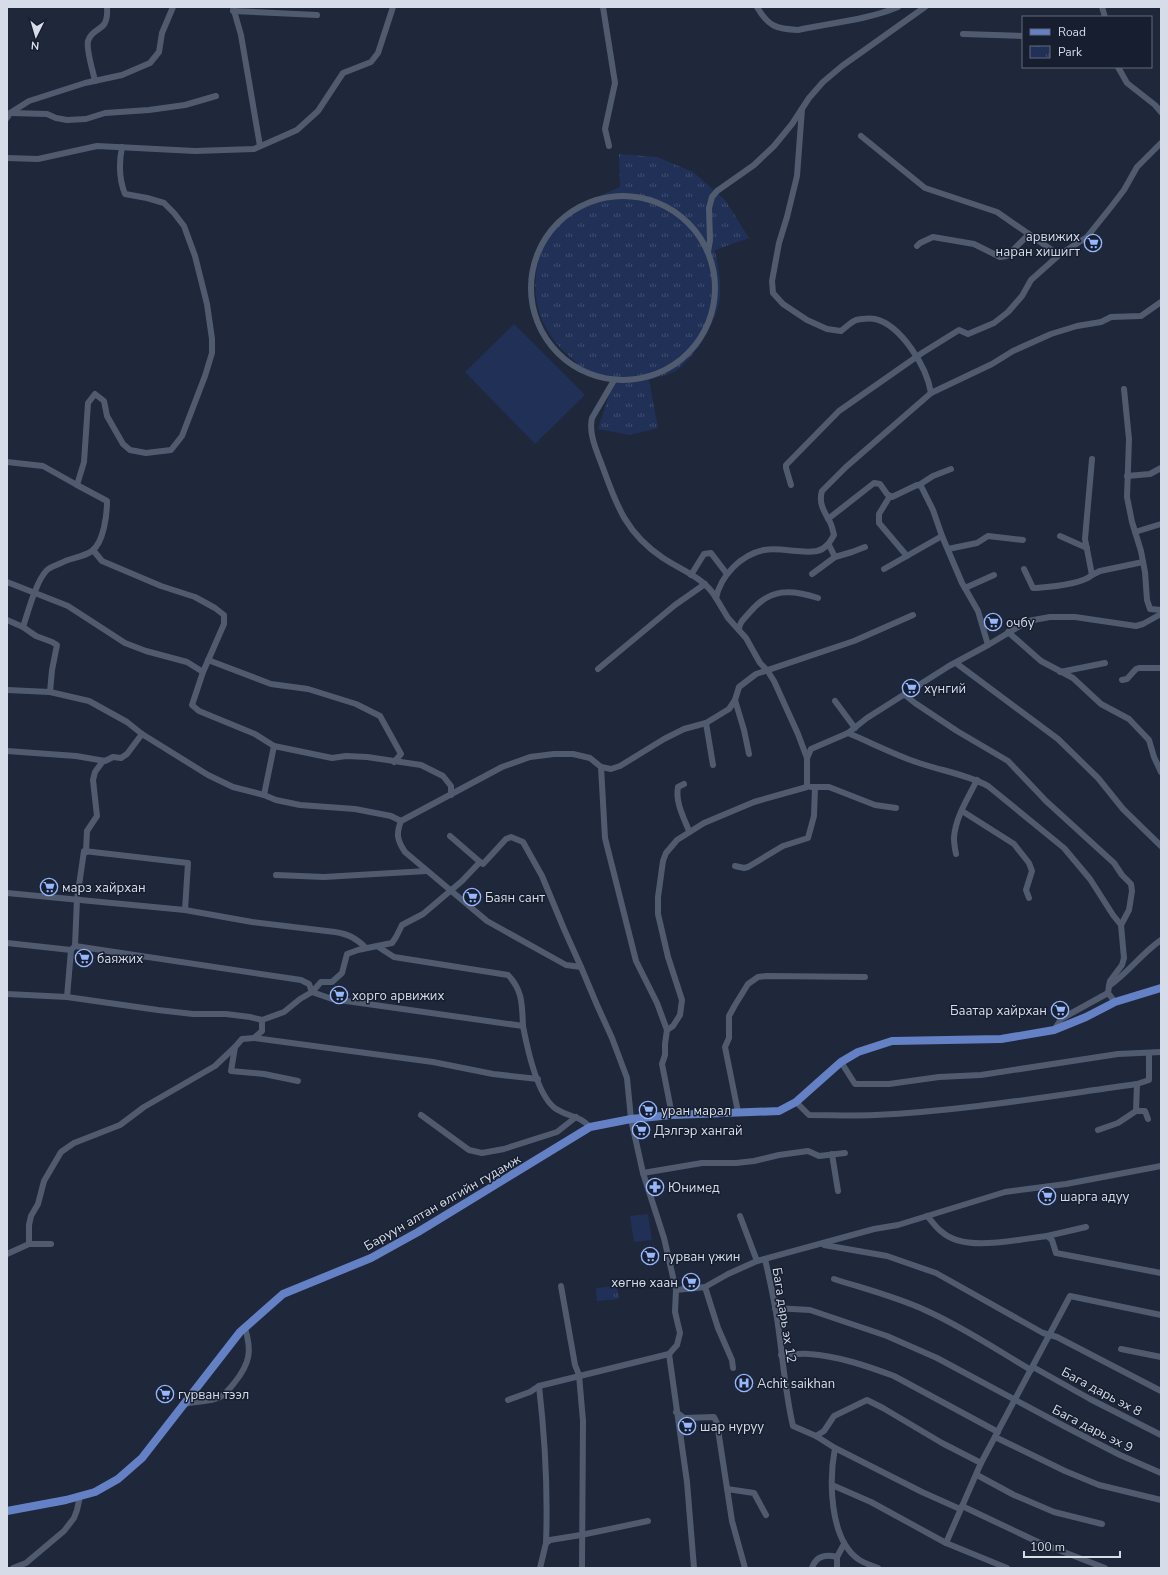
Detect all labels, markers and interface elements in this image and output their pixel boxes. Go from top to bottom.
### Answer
north arrow [16,16,56,56]
legend [1022,16,1152,68]
text: Road [1058,24,1086,40]
text: N [30,38,40,53]
text: Park [1058,44,1083,60]
place label: арвижих наран хишигт [996,228,1080,261]
supermarket icon: арвижих наран хишигт [1083,233,1103,253]
supermarket icon: очбу [983,612,1003,632]
place label: очбу [1006,614,1035,632]
supermarket icon: хүнгий [901,678,921,698]
place label: хүнгий [924,680,966,698]
supermarket icon: марз хайрхан [39,877,59,897]
place label: марз хайрхан [62,879,146,897]
supermarket icon: Баян сант [462,887,482,907]
place label: Баян сант [485,889,545,907]
supermarket icon: баяжих [74,948,94,968]
place label: баяжих [97,950,143,968]
supermarket icon: хорго арвижих [329,985,349,1005]
place label: хорго арвижих [352,987,444,1005]
supermarket icon: Баатар хайрхан [1050,1000,1070,1020]
place label: Баатар хайрхан [950,1002,1047,1020]
supermarket icon: уран марал [638,1100,658,1120]
place label: уран марал [661,1102,731,1120]
supermarket icon: Дэлгэр хангай [631,1120,651,1140]
place label: Дэлгэр хангай [654,1122,743,1140]
street label: Баруун алтан өлгийн гудамж [361,1150,525,1255]
pharmacy icon: Юнимед [645,1177,665,1197]
place label: Юнимед [668,1179,720,1197]
supermarket icon: шарга адуу [1037,1186,1057,1206]
place label: шарга адуу [1060,1188,1130,1206]
supermarket icon: гурван үжин [640,1246,660,1266]
place label: гурван үжин [663,1248,740,1266]
street label: Бага дарь эх 12 [768,1266,800,1364]
supermarket icon: хөгнө хаан [681,1272,701,1292]
place label: хөгнө хаан [611,1274,678,1292]
street label: Бага дарь эх 8 [1058,1363,1145,1421]
hospital icon: Achit saikhan [734,1373,754,1393]
place label: Achit saikhan [757,1375,835,1393]
supermarket icon: гурван тээл [155,1384,175,1404]
place label: гурван тээл [178,1386,249,1404]
street label: Бага дарь эх 9 [1049,1401,1136,1457]
supermarket icon: шар нуруу [677,1416,697,1436]
place label: шар нуруу [700,1418,764,1436]
scale bar [1024,1533,1120,1559]
text: 100 m [1030,1539,1065,1555]

